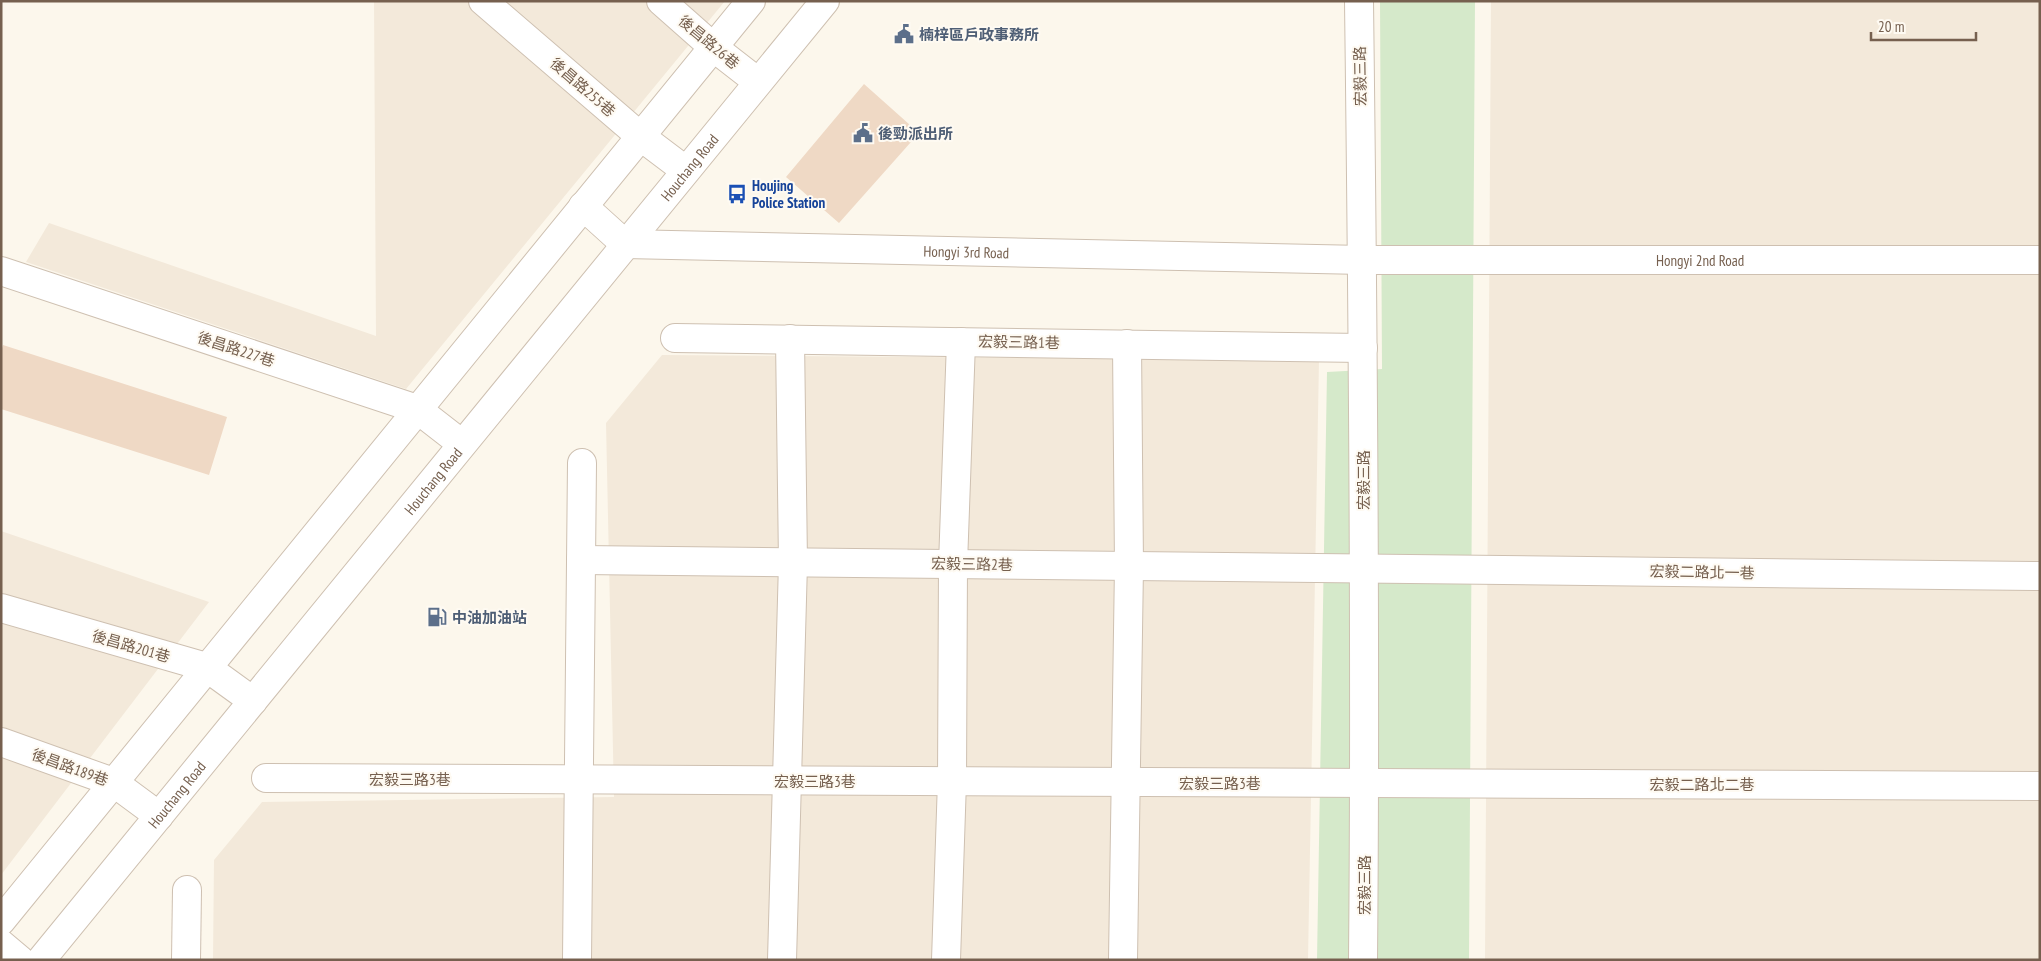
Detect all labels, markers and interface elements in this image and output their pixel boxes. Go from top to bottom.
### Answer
scale bar [1871,10,1976,42]
street label: 後昌路26巷 [675,11,743,73]
text: 20 m [1878,17,1904,36]
public building icon: 楠梓區戶政事務所 [893,23,915,45]
place label: 楠梓區戶政事務所 [919,25,1039,44]
street label: 宏毅三路 [1350,46,1370,106]
street label: 後昌路255巷 [546,54,620,120]
public building icon: 後勁派出所 [852,122,874,144]
place label: 後勁派出所 [878,124,953,143]
street label: Houchang Road [656,130,722,205]
place label: Houjing Police Station [752,176,826,212]
bus stop icon: Houjing Police Station [726,183,748,205]
street label: Hongyi 3rd Road [923,241,1009,262]
street label: Hongyi 2nd Road [1656,251,1744,270]
street label: 後昌路227巷 [195,328,277,370]
street label: 宏毅三路1巷 [978,332,1060,352]
street label: Houchang Road [400,443,466,518]
street label: 宏毅三路 [1354,450,1373,510]
street label: 宏毅三路2巷 [931,554,1013,574]
street label: 宏毅二路北一巷 [1649,562,1755,582]
fuel station icon: 中油加油站 [426,606,448,628]
place label: 中油加油站 [452,608,527,627]
street label: 後昌路201巷 [90,626,172,666]
street label: 後昌路189巷 [29,744,111,790]
street label: Houchang Road [143,757,209,832]
street label: 宏毅三路3巷 [369,770,451,789]
street label: 宏毅三路3巷 [774,772,856,791]
street label: 宏毅三路3巷 [1179,774,1261,793]
street label: 宏毅二路北二巷 [1649,775,1755,794]
street label: 宏毅三路 [1355,855,1374,915]

